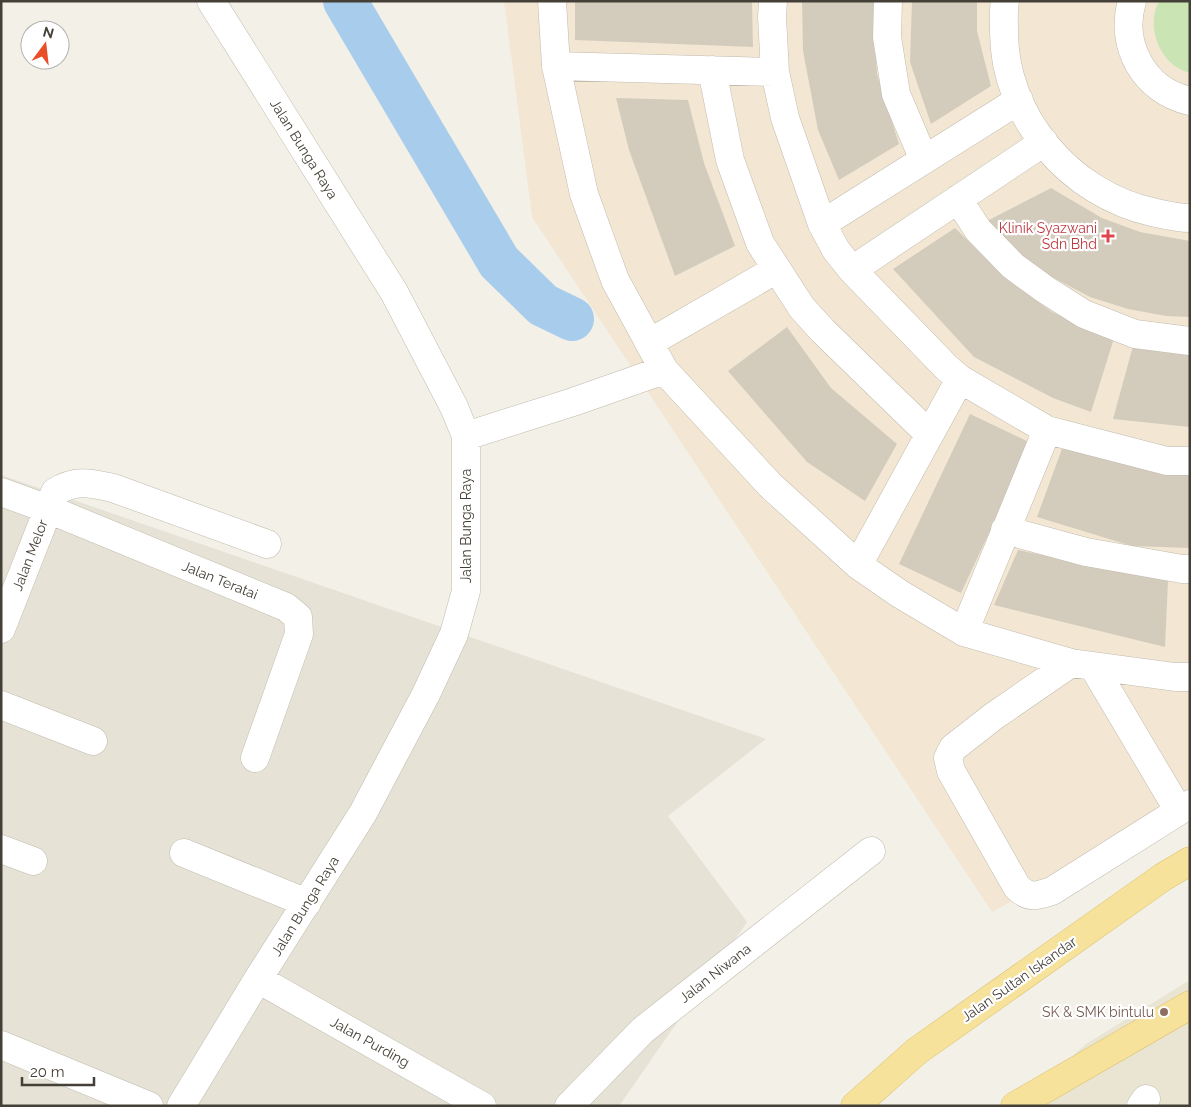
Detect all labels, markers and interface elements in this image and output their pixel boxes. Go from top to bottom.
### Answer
north arrow [20,20,70,70]
text: N [41,23,56,42]
street label: Jalan Bunga Raya [267,96,341,202]
place label: Klinik Syazwani Sdn Bhd [999,220,1097,252]
marker: Klinik Syazwani Sdn Bhd [1101,229,1115,243]
street label: Jalan Bunga Raya [458,469,474,583]
street label: Jalan Melor [9,517,51,593]
street label: Jalan Teratai [180,558,260,602]
street label: Jalan Bunga Raya [268,853,342,959]
street label: Jalan Sultan Iskandar [958,933,1080,1025]
street label: Jalan Niwana [676,940,754,1006]
place label: SK & SMK bintulu [1042,1004,1154,1020]
marker: SK & SMK bintulu [1158,1006,1170,1018]
street label: Jalan Purding [328,1014,412,1070]
scale bar [22,1054,95,1086]
text: 20 m [30,1063,65,1081]

